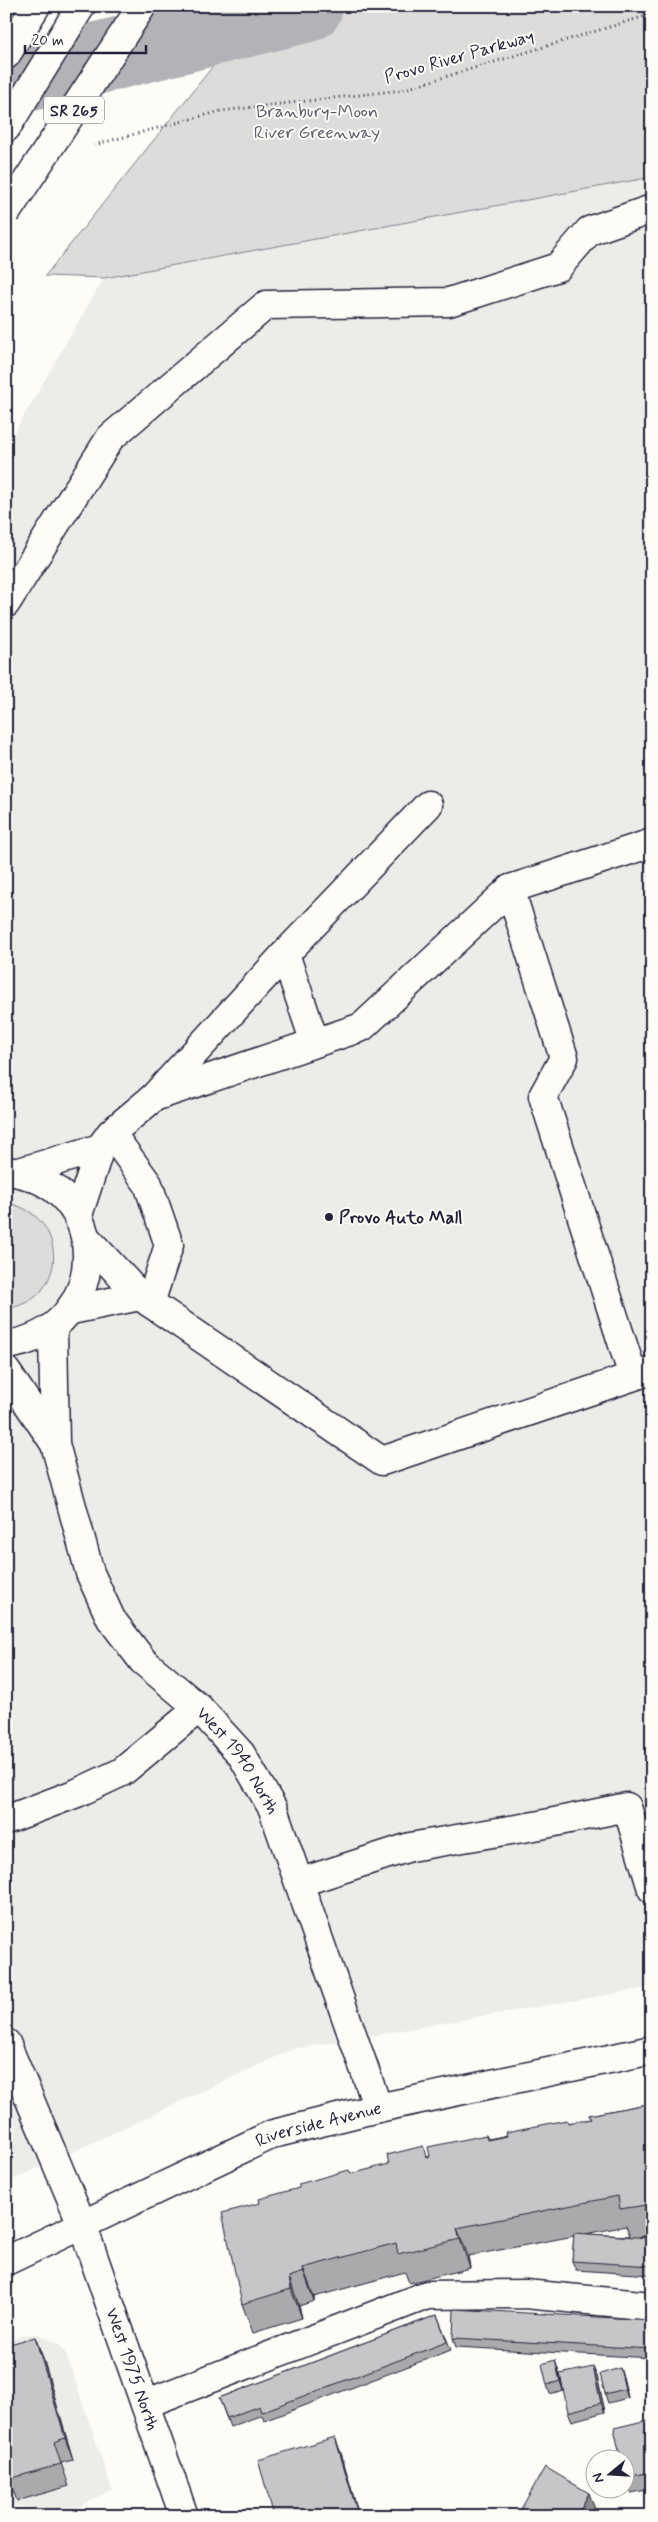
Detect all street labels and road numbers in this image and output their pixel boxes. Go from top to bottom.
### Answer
street label: Provo River Parkway [382,24,537,90]
road number: SR 265 [44,96,104,124]
street label: West 1940 North [191,1702,284,1819]
street label: Riverside Avenue [252,2097,384,2154]
street label: West 1975 North [99,2305,164,2434]

